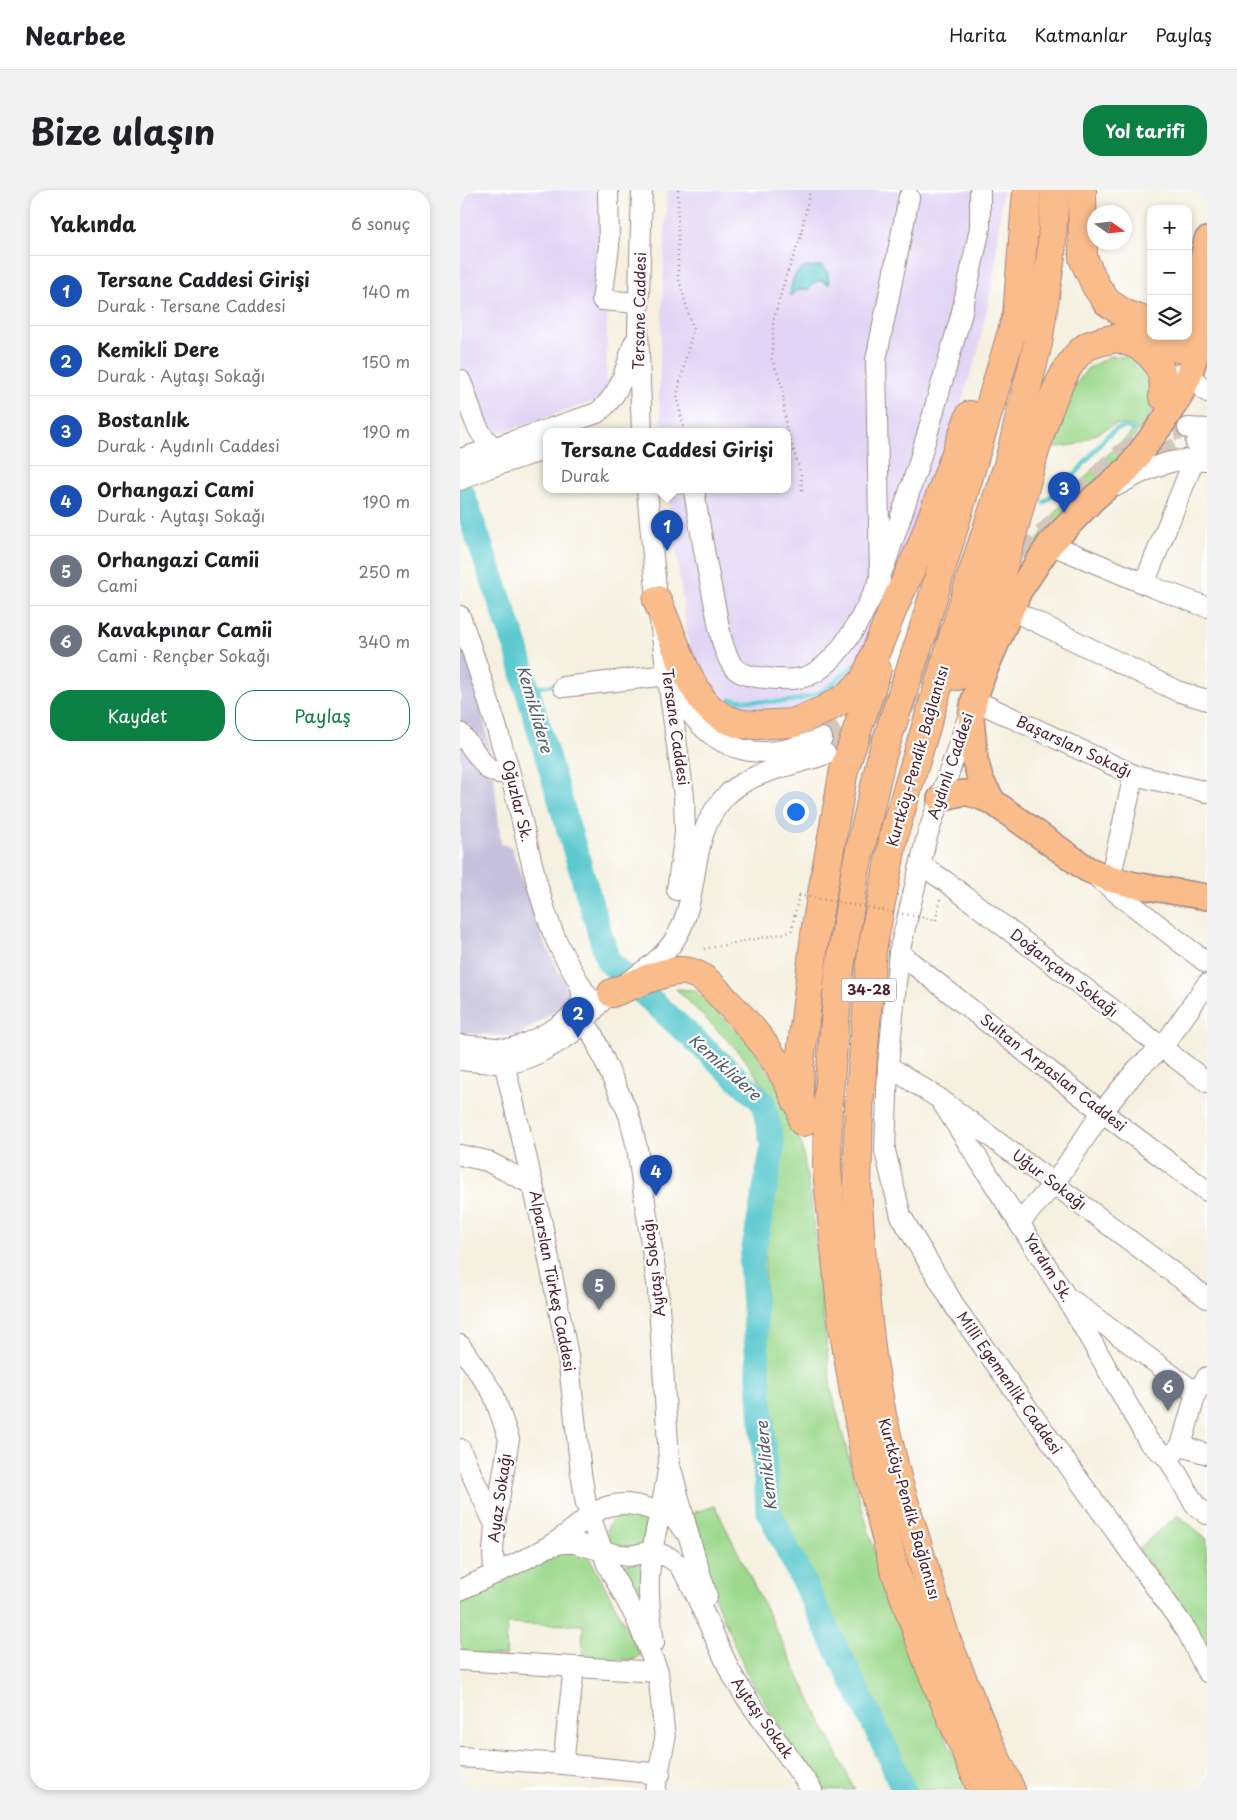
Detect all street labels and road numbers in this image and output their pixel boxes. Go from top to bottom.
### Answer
street label: Tersane Caddesi [626,252,651,370]
street label: Kurtköy-Pendik Bağlantısı [880,662,953,849]
street label: Tersane Caddesi [657,667,696,787]
street label: Aydınlı Caddesi [921,709,979,822]
street label: Başarslan Sokağı [1013,709,1136,783]
street label: Oğuzlar Sk. [497,757,540,844]
street label: Doğançam Sokağı [1006,922,1124,1021]
road number: 34-28 [842,978,896,1002]
street label: Sultan Arpaslan Caddesi [976,1007,1132,1136]
street label: Uğur Sokağı [1008,1143,1092,1215]
street label: Alparslan Türkeş Caddesi [525,1188,582,1373]
street label: Aytaşı Sokağı [635,1218,670,1318]
street label: Yardım Sk. [1019,1228,1079,1306]
street label: Milli Egemenlik Caddesi [952,1306,1068,1458]
street label: Kurtköy-Pendik Bağlantısı [874,1415,947,1602]
street label: Ayaz Sokağı [481,1452,516,1544]
street label: Aytaşı Sokak [727,1672,800,1763]

